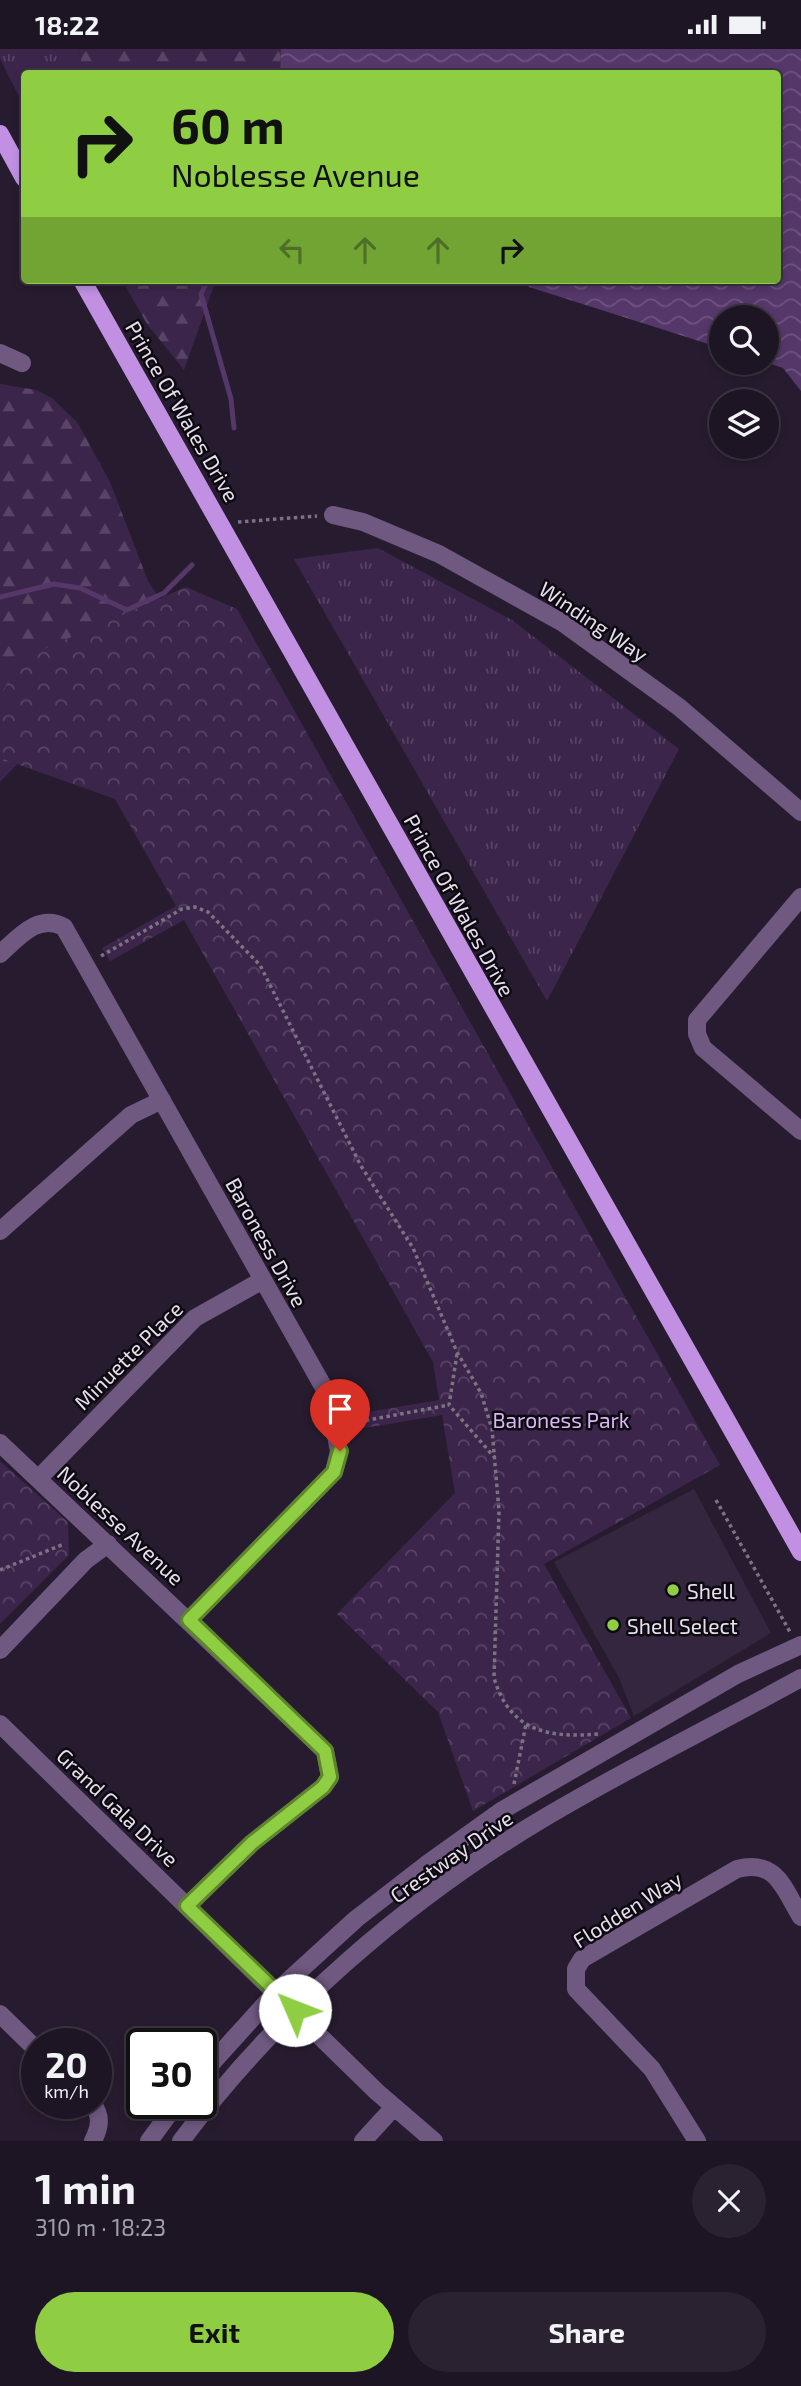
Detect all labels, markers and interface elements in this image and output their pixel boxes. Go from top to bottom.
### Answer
text: 18:22 [35,9,99,40]
text: 60 m [171,95,285,154]
icon: right [56,98,147,189]
text: Noblesse Avenue [171,155,420,193]
icon: left [273,231,311,269]
icon: ahead [346,231,384,269]
icon: ahead [419,231,457,269]
icon: right [492,231,530,269]
map controls [709,305,779,459]
button: search [709,305,779,375]
street label: Prince Of Wales Drive [121,316,245,506]
button: layers [709,389,779,459]
street label: Winding Way [535,576,653,666]
street label: Prince Of Wales Drive [400,810,520,1000]
street label: Baroness Drive [221,1173,313,1311]
street label: Minuette Place [69,1296,187,1414]
pin [310,1379,370,1451]
icon: arrive [321,1390,359,1428]
park label: Baroness Park [492,1407,630,1432]
street label: Noblesse Avenue [53,1460,189,1590]
place label: Shell [687,1578,735,1603]
marker: Shell [665,1582,681,1598]
place label: Shell Select [627,1613,738,1638]
marker: Shell Select [605,1617,621,1633]
street label: Grand Gala Drive [52,1743,184,1871]
street label: Crestway Drive [385,1804,517,1908]
street label: Flodden Way [568,1866,686,1952]
position arrow [258,1973,332,2047]
speed limit sign: 30 [126,2028,217,2119]
text: 20 [45,2043,88,2085]
text: km/h [44,2080,89,2102]
text: 1 min [35,2162,136,2212]
button: close [692,2164,766,2238]
text: 310 m · 18:23 [35,2213,166,2241]
button: Exit [35,2292,394,2372]
button: Share [408,2292,766,2372]

